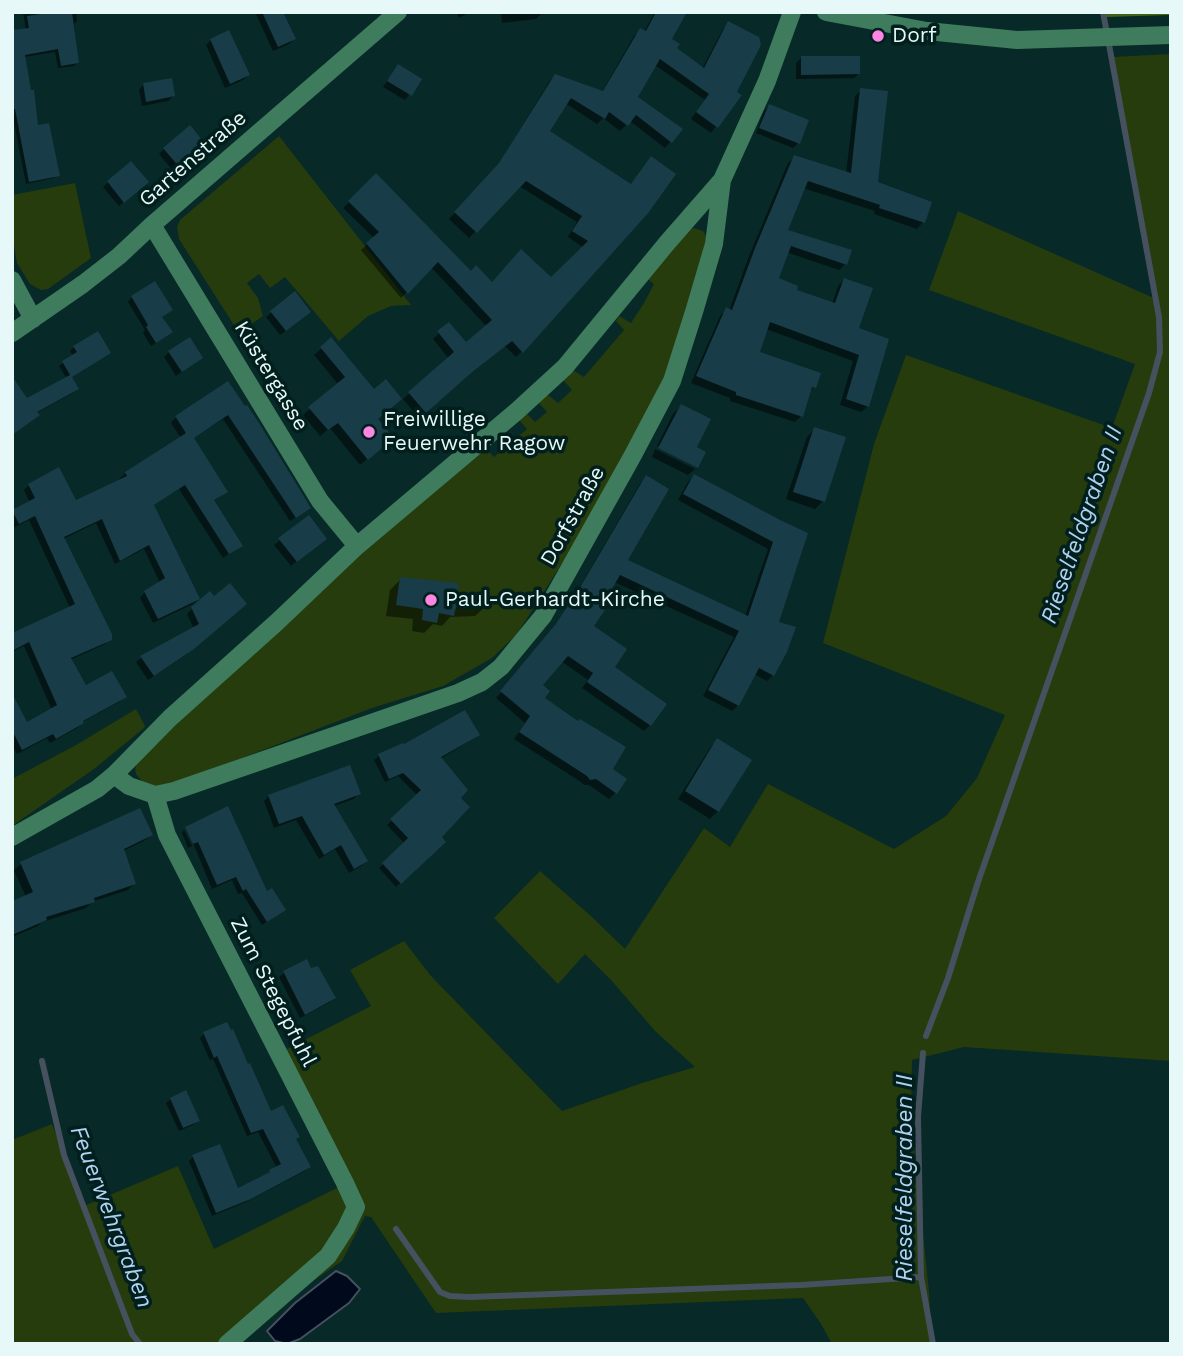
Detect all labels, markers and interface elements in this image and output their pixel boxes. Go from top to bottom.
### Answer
place label: Dorf [892,23,937,49]
marker: Dorf [870,28,886,44]
street label: Gartenstraße [134,106,252,212]
street label: Küstergasse [228,317,314,435]
place label: Freiwillige Feuerwehr Ragow [383,407,565,457]
water label: Rieselfeldgraben II [1035,423,1129,627]
marker: Freiwillige Feuerwehr Ragow [361,424,377,440]
street label: Dorfstraße [535,462,611,570]
place label: Paul-Gerhardt-Kirche [445,587,665,613]
marker: Paul-Gerhardt-Kirche [423,592,439,608]
street label: Zum Stegepfuhl [224,913,322,1071]
water label: Rieselfeldgraben II [891,1074,919,1282]
water label: Feuerwehrgraben [64,1122,158,1312]

